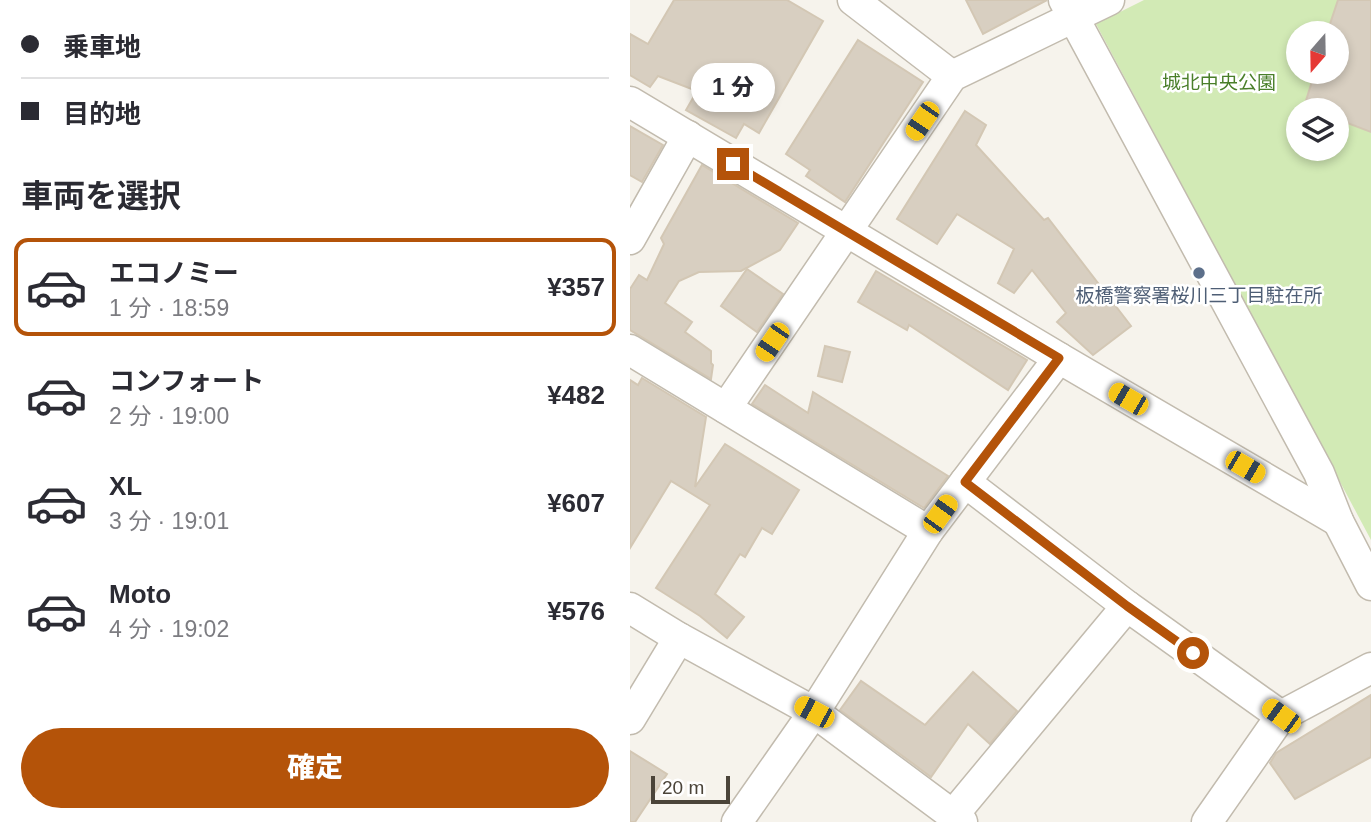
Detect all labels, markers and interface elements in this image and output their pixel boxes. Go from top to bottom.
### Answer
north arrow [1286,21,1349,84]
map controls [1286,21,1349,161]
text: 乗車地 [63,32,141,62]
callout: 1 分 [691,62,775,111]
park label: 城北中央公園 [1162,72,1276,93]
text: 1 分 [712,74,754,100]
car [902,98,943,144]
button: layers [1286,98,1349,161]
text: 目的地 [63,99,141,129]
route end [717,148,749,180]
text: 車両を選択 [21,178,181,214]
icon: car [25,256,88,319]
text: エコノミー [109,258,239,288]
marker: 板橋警察署桜川三丁目駐在所 [1191,265,1207,281]
text: ¥357 [547,272,605,302]
place label: 板橋警察署桜川三丁目駐在所 [1075,285,1323,306]
text: 1 分 · 18:59 [109,295,229,321]
car [752,319,793,365]
icon: car [25,364,88,427]
text: コンフォート [109,366,264,396]
car [1105,379,1152,419]
text: ¥482 [547,380,605,410]
text: 2 分 · 19:00 [109,403,229,429]
car [1222,447,1269,487]
text: XL [109,471,142,501]
icon: car [25,472,88,535]
text: ¥607 [547,488,605,518]
car [920,491,961,537]
text: 3 分 · 19:01 [109,508,229,534]
text: Moto [109,579,171,609]
icon: car [25,580,88,643]
text: ¥576 [547,596,605,626]
text: 4 分 · 19:02 [109,616,229,642]
route start [1177,637,1209,669]
car [791,693,838,731]
car [1258,695,1305,737]
button: 確定 [21,728,609,808]
scale bar [651,773,730,805]
text: 20 m [662,777,704,798]

